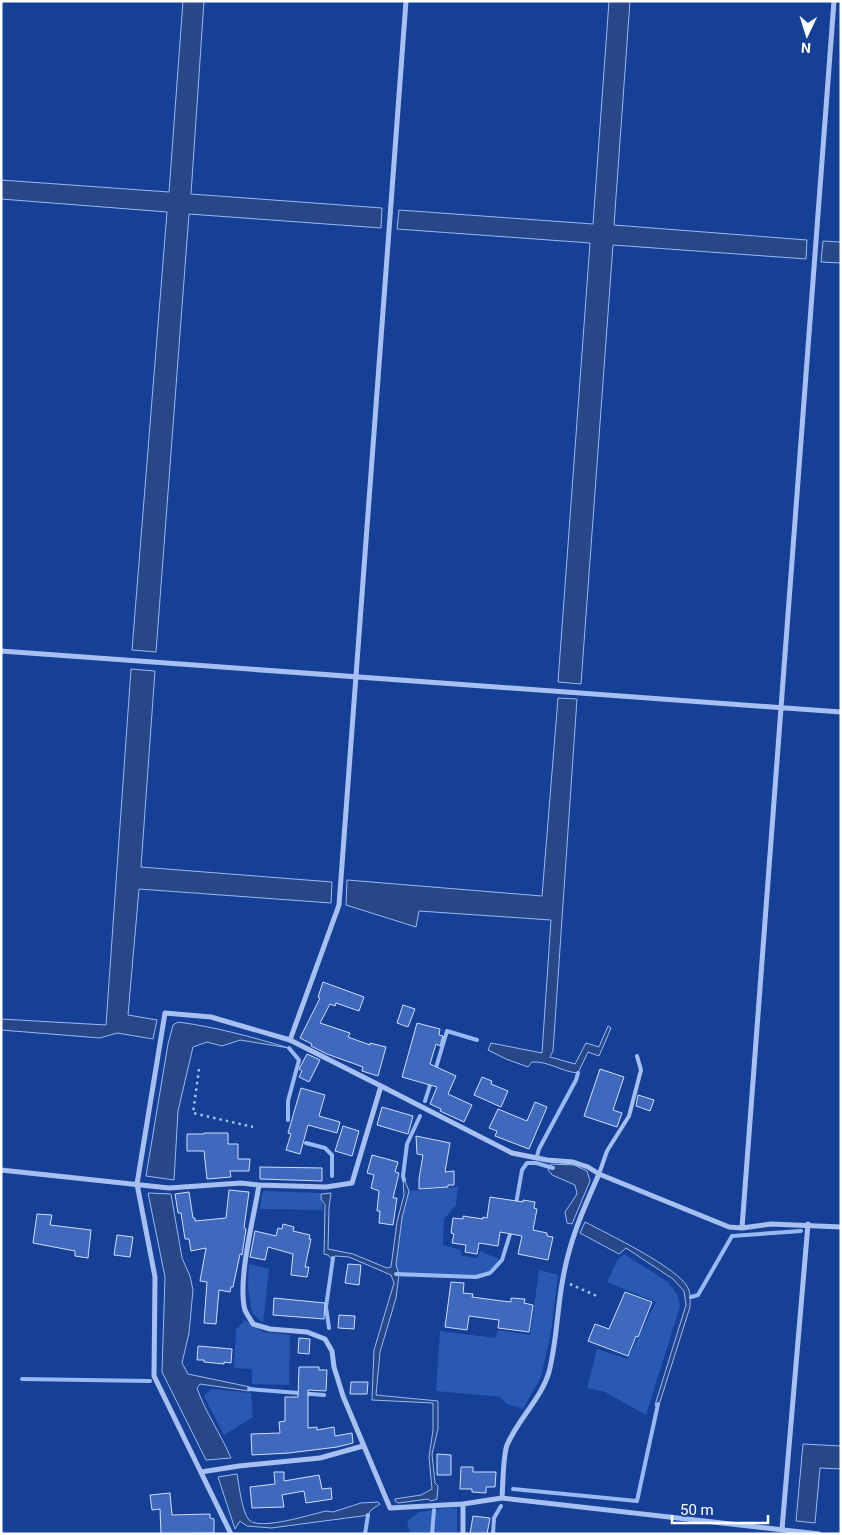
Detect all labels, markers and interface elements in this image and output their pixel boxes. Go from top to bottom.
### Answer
north arrow [782,10,832,60]
text: N [801,40,812,56]
scale bar [672,1492,768,1524]
text: 50 m [680,1501,714,1519]

